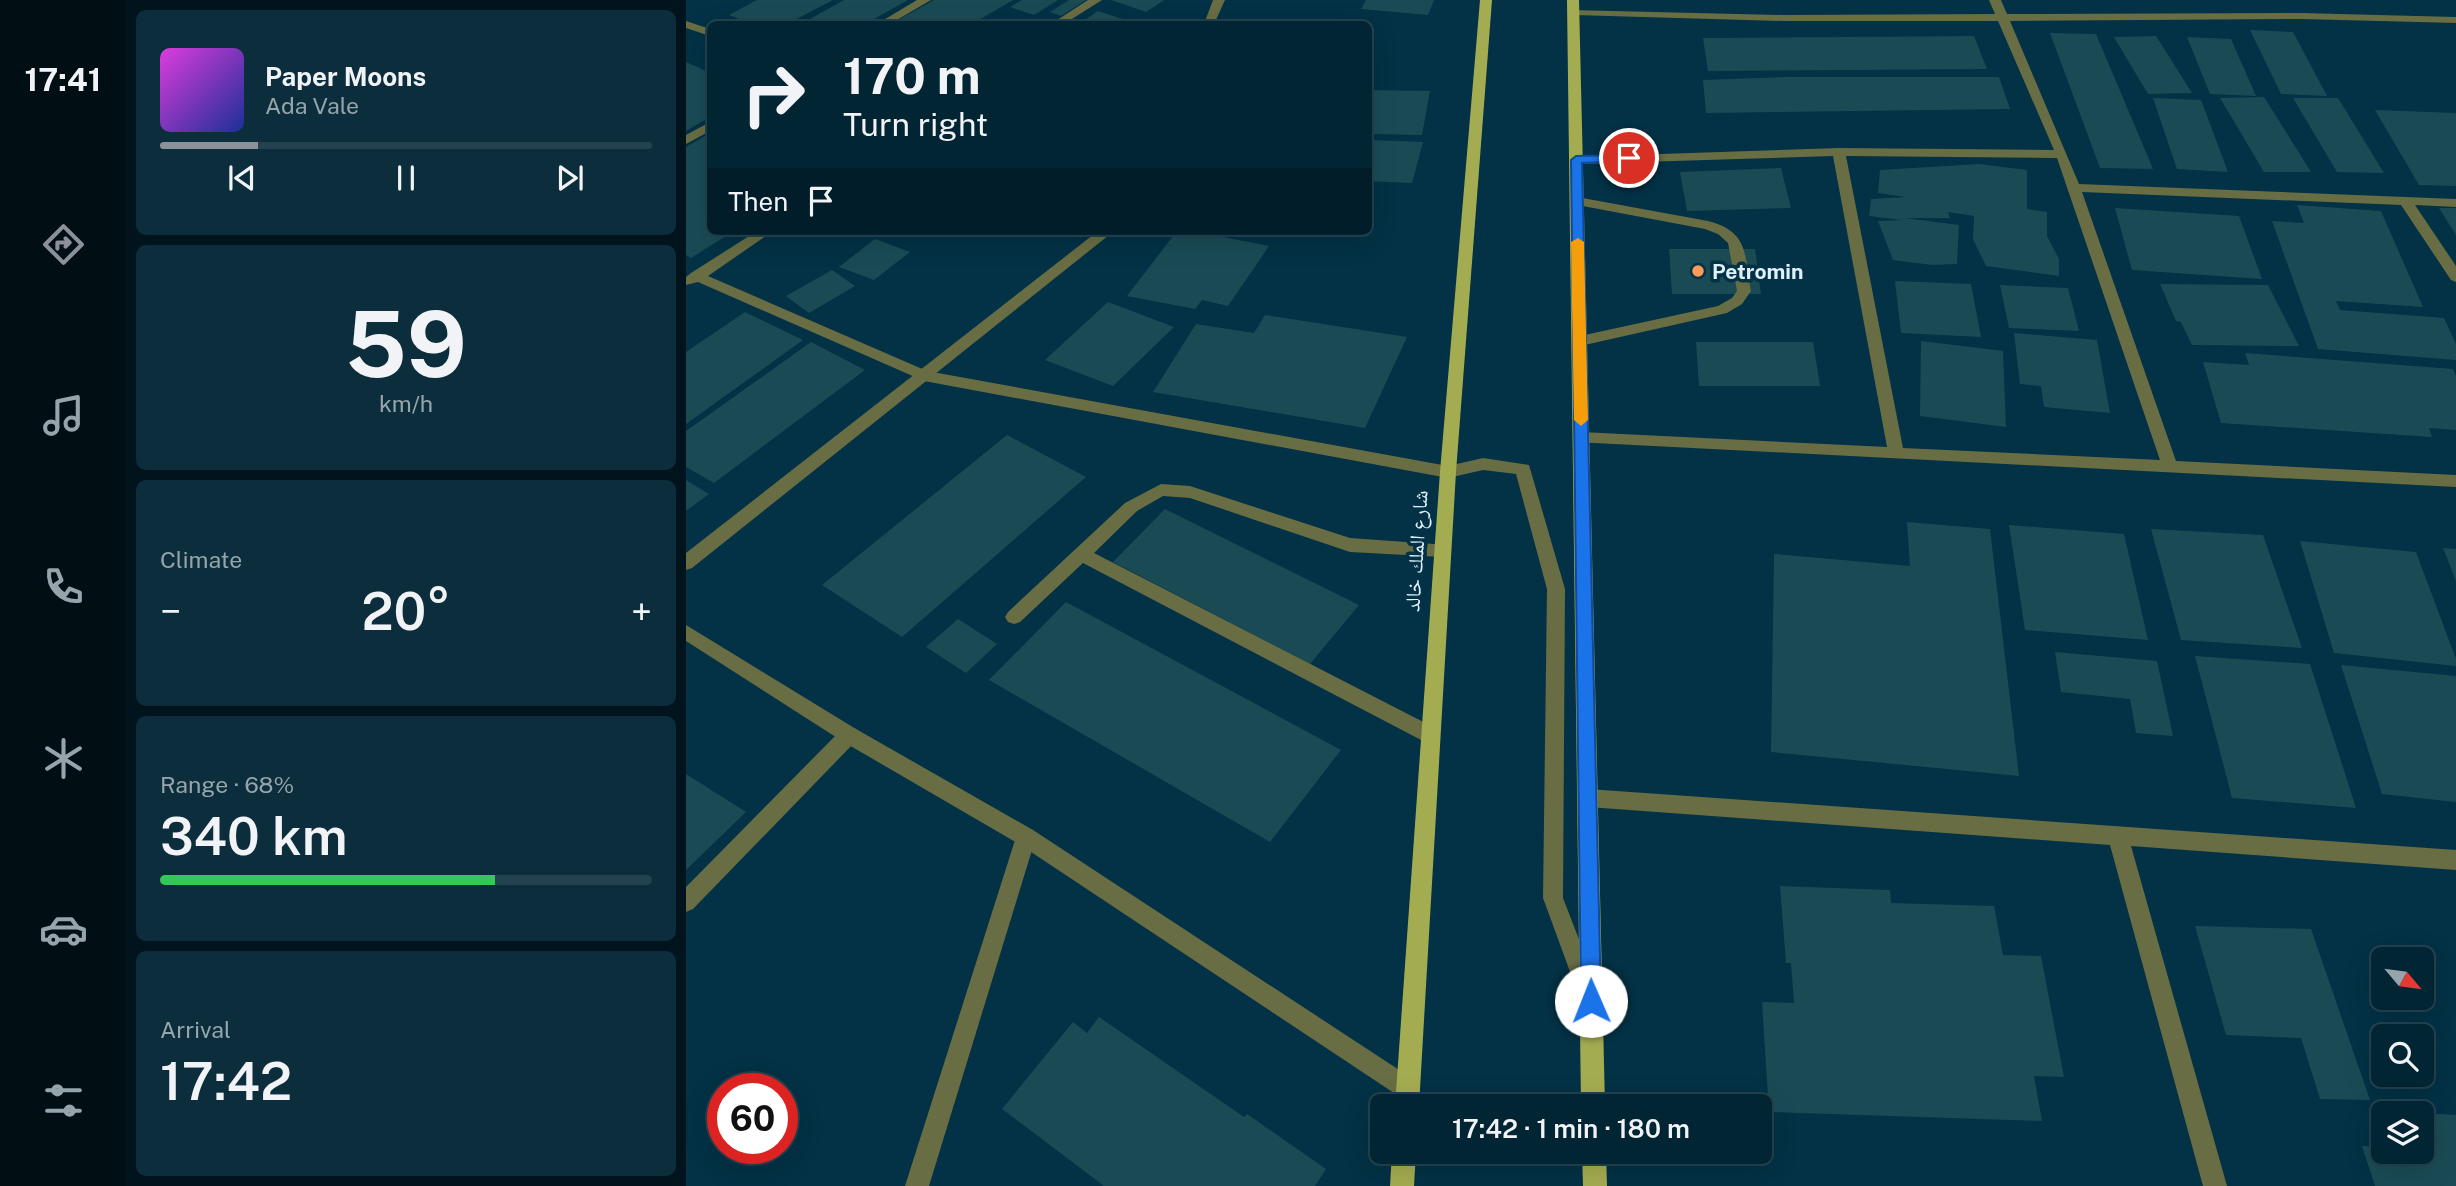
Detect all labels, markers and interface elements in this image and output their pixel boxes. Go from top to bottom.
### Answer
text: 170 m [843,47,981,105]
icon: right [728,49,819,140]
text: 17:41 [25,61,101,98]
text: Paper Moons [265,61,426,92]
text: Ada Vale [265,92,359,119]
text: Turn right [843,106,988,143]
pin [1599,128,1659,188]
icon: arrive [1610,139,1648,177]
icon: previous [223,159,261,197]
icon: pause [387,159,425,197]
icon: next [551,159,589,197]
icon: arrive [802,182,840,220]
text: Then [728,186,788,217]
icon: directions [39,220,88,269]
place label: Petromin [1712,259,1804,284]
marker: Petromin [1690,263,1706,279]
text: 59 [345,291,467,397]
text: km/h [379,390,433,417]
icon: music [39,391,88,440]
street label: شارع الملك خالد [1399,489,1434,613]
text: Climate [160,546,242,573]
icon: phone [39,562,88,611]
text: 20° [361,581,451,642]
text: − [160,589,181,634]
text: + [631,589,652,634]
icon: climate [39,734,88,783]
text: Range · 68% [160,771,294,798]
text: 340 km [160,806,348,867]
icon: car [39,905,88,954]
north arrow [2371,947,2434,1010]
map controls [2371,947,2434,1164]
position arrow [1554,964,1628,1038]
text: Arrival [160,1016,231,1043]
button: search [2371,1024,2434,1087]
text: 17:42 [160,1051,292,1112]
speed limit sign: 60 [707,1073,798,1164]
icon: filters [39,1076,88,1125]
button: layers [2371,1101,2434,1164]
text: 17:42 · 1 min · 180 m [1452,1113,1690,1144]

